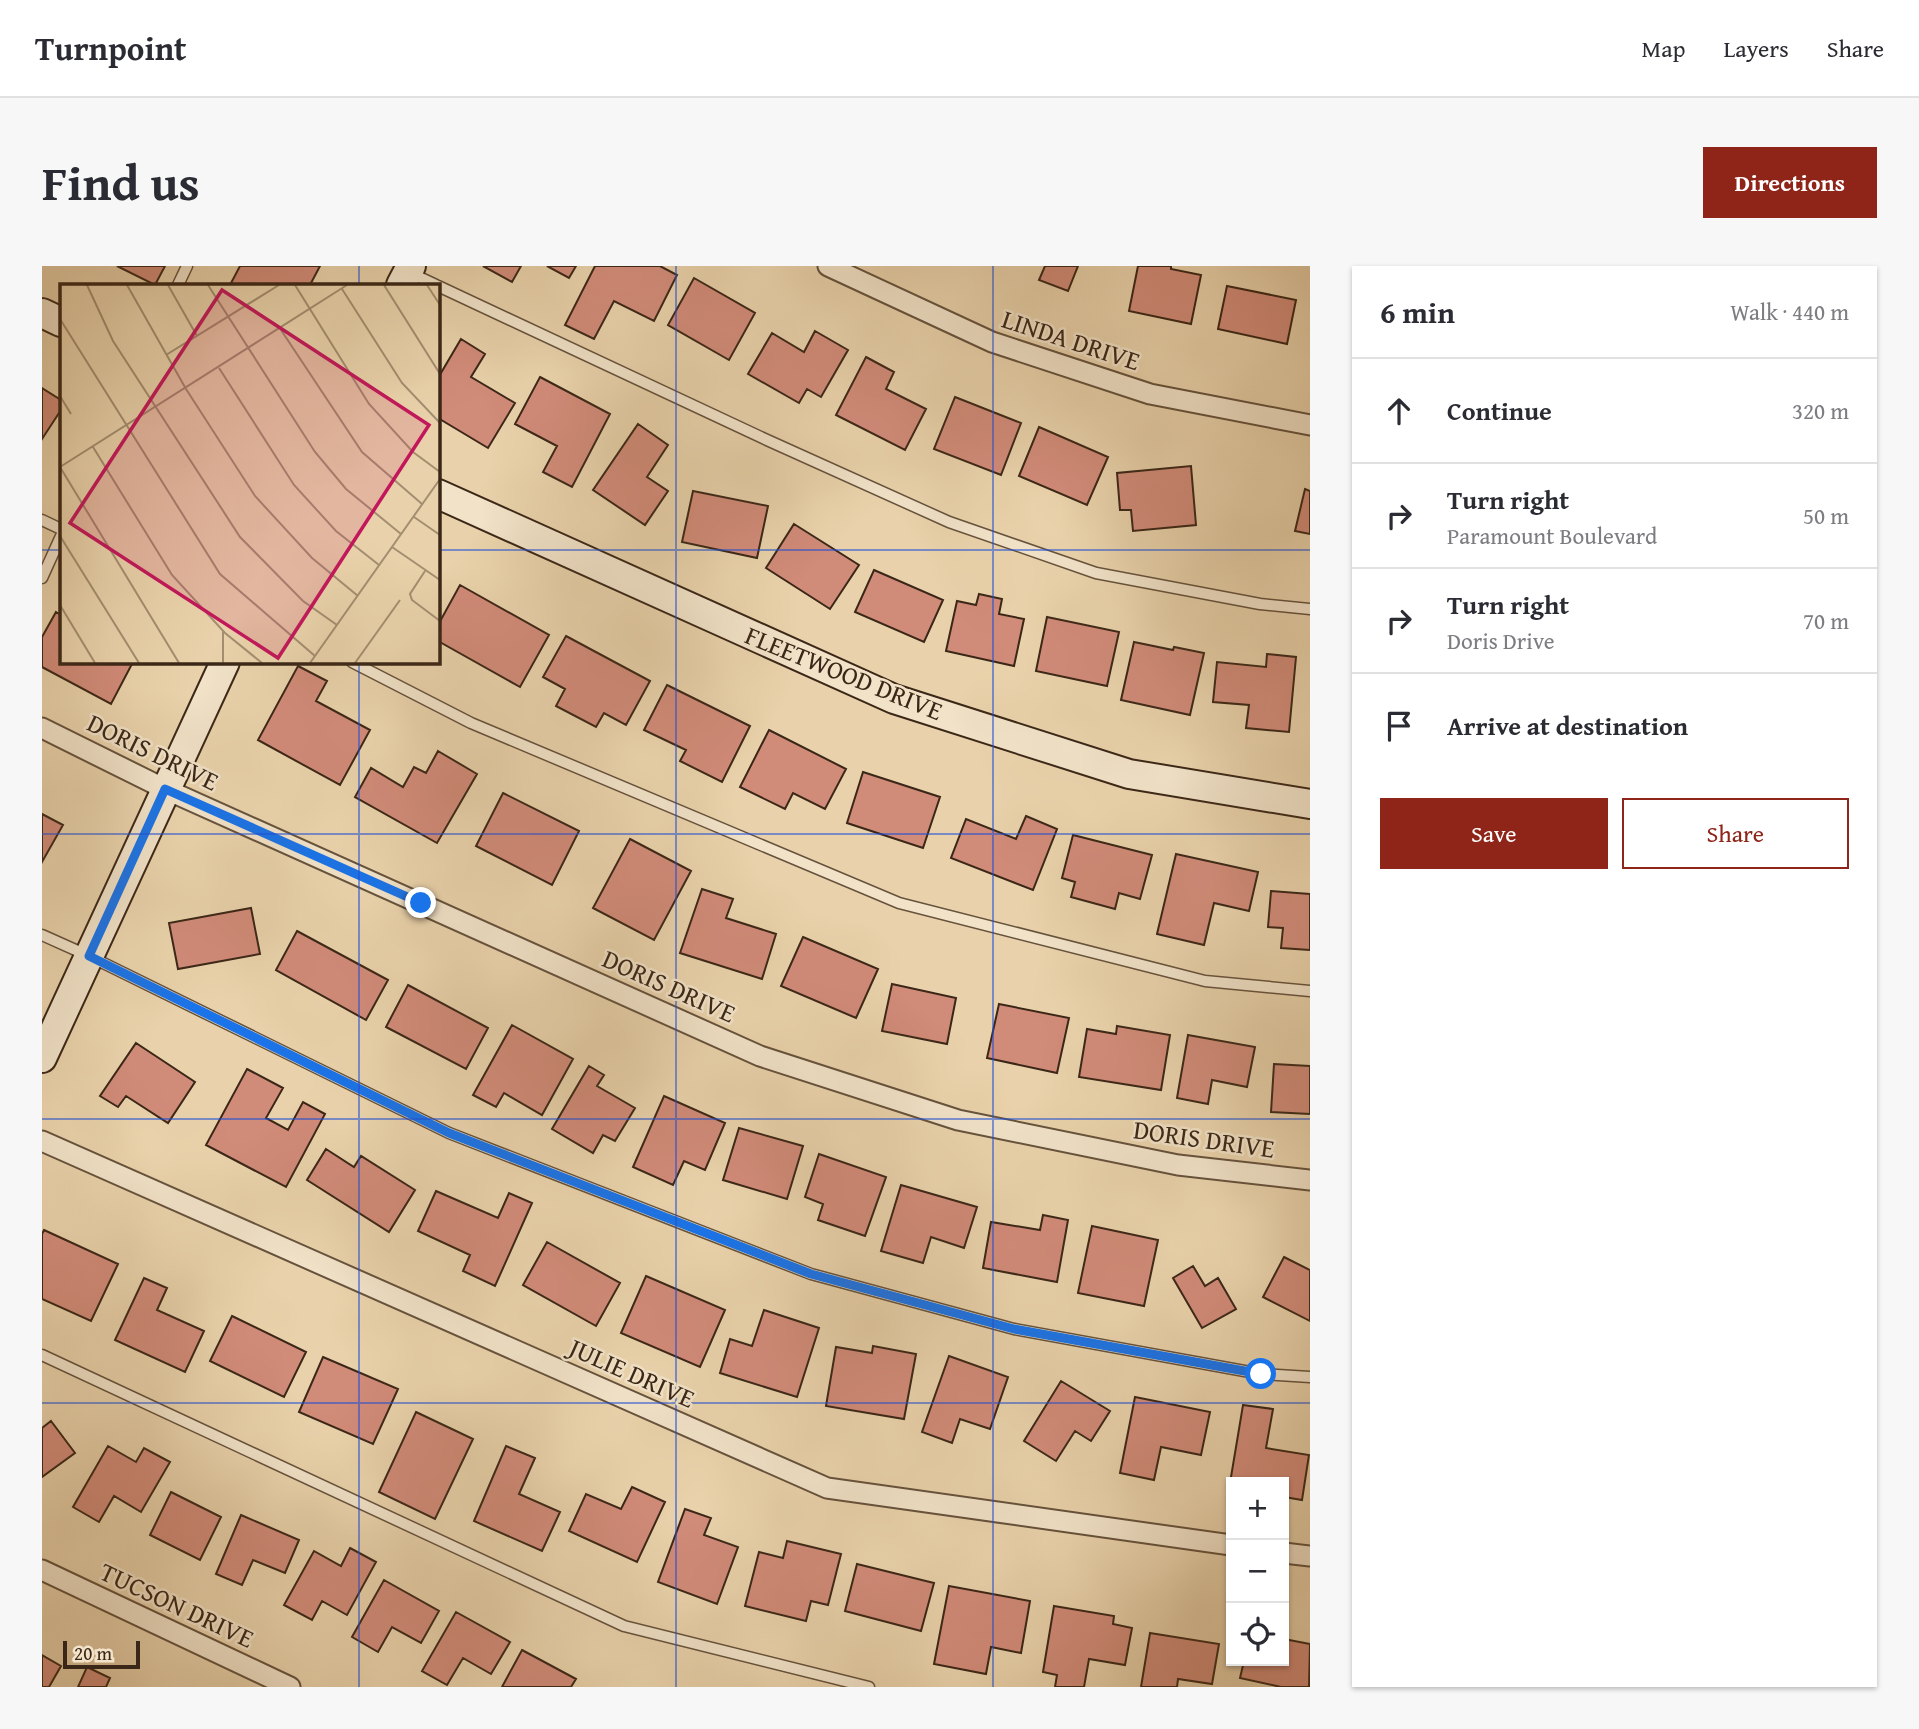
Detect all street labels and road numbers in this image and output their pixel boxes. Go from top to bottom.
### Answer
street label: LINDA DRIVE [997,299,1145,380]
street label: FLEETWOOD DRIVE [740,615,949,730]
street label: DORIS DRIVE [81,703,226,800]
street label: DORIS DRIVE [596,939,742,1032]
street label: DORIS DRIVE [1131,1109,1277,1168]
street label: JULIE DRIVE [560,1326,701,1418]
street label: TUCSON DRIVE [94,1552,261,1657]

